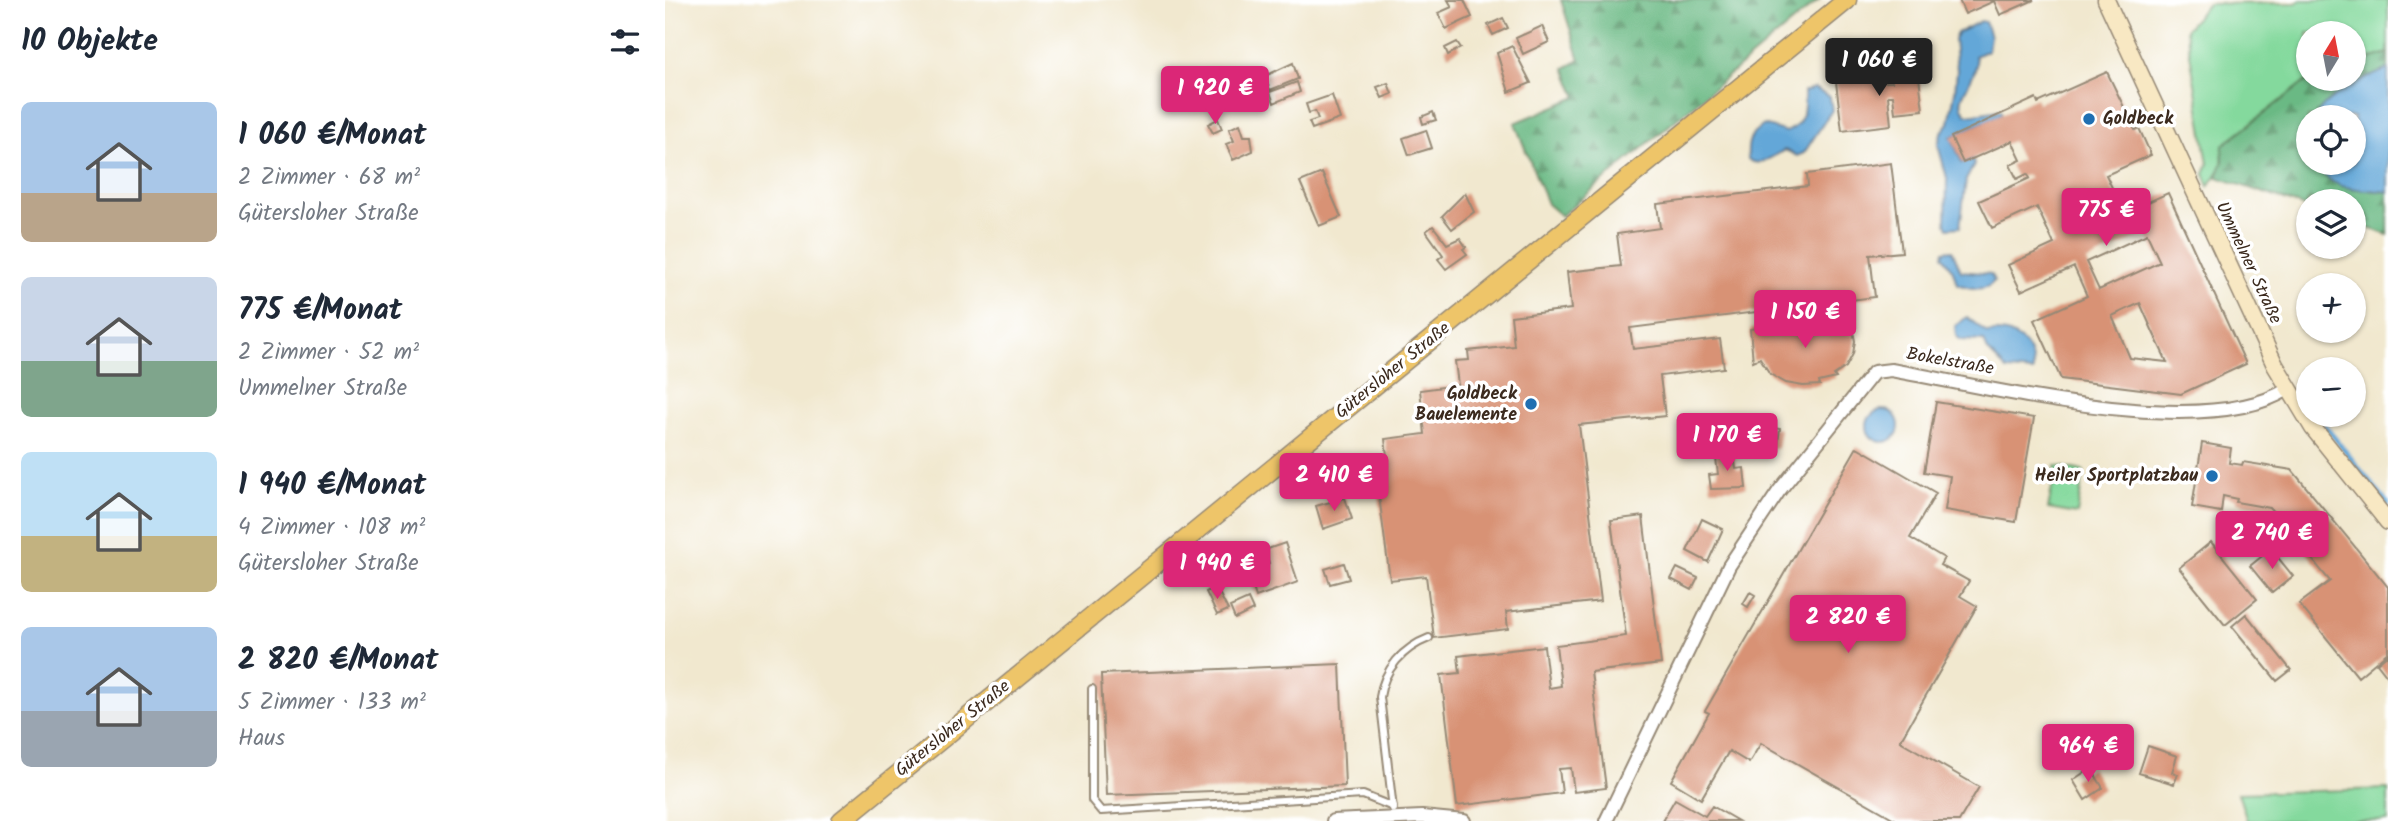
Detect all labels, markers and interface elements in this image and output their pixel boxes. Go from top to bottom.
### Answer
text: 10 Objekte [21,18,158,66]
north arrow [2296,21,2366,91]
map controls [2296,21,2366,427]
icon: filters [606,23,644,61]
pin: 1 060 € [1814,38,1944,98]
text: 1 060 € [1841,43,1917,79]
pin: 1 920 € [1150,66,1280,126]
text: 1 920 € [1177,71,1253,107]
place label: Goldbeck [2103,105,2174,134]
button: locate [2296,105,2366,175]
marker: Goldbeck [2081,111,2097,127]
text: 1 060 €/Monat [238,112,427,160]
icon: home [77,130,161,214]
text: 2 Zimmer · 68 m² [238,160,420,196]
pin: 775 € [2057,188,2155,248]
button: layers [2296,189,2366,259]
text: 775 € [2078,193,2134,229]
text: Gütersloher Straße [238,196,419,232]
street label: Ummelner Straße [2207,197,2289,329]
button: + [2296,273,2366,343]
text: 775 €/Monat [238,287,402,335]
pin: 1 150 € [1740,290,1870,350]
text: 1 150 € [1770,295,1840,331]
icon: home [77,305,161,389]
street label: Gütersloher Straße [1329,315,1457,427]
text: 2 Zimmer · 52 m² [238,335,419,371]
street label: Bokelstraße [1904,340,1996,384]
button: − [2296,357,2366,427]
text: Ummelner Straße [238,371,407,407]
place label: Goldbeck Bauelemente [1415,380,1518,430]
marker: Goldbeck Bauelemente [1523,396,1539,412]
pin: 1 170 € [1662,414,1792,473]
text: 1 170 € [1693,418,1761,454]
pin: 2 410 € [1269,454,1399,513]
text: 2 410 € [1296,458,1372,494]
text: 1 940 €/Monat [238,462,426,510]
place label: Heiler Sportplatzbau [2035,462,2198,491]
marker: Heiler Sportplatzbau [2204,468,2220,484]
icon: home [77,480,161,564]
text: 4 Zimmer · 108 m² [238,510,425,546]
pin: 2 740 € [2207,512,2337,571]
text: 2 740 € [2232,516,2312,552]
pin: 1 940 € [1152,542,1282,601]
text: Gütersloher Straße [238,546,419,582]
text: 1 940 € [1179,546,1255,582]
pin: 2 820 € [1783,596,1913,655]
text: 2 820 € [1806,600,1890,636]
text: 2 820 €/Monat [238,637,438,685]
icon: home [77,655,161,739]
street label: Gütersloher Straße [889,673,1017,785]
text: 5 Zimmer · 133 m² [238,685,426,721]
text: Haus [238,721,285,757]
pin: 964 € [2039,724,2137,784]
text: 964 € [2058,729,2118,765]

